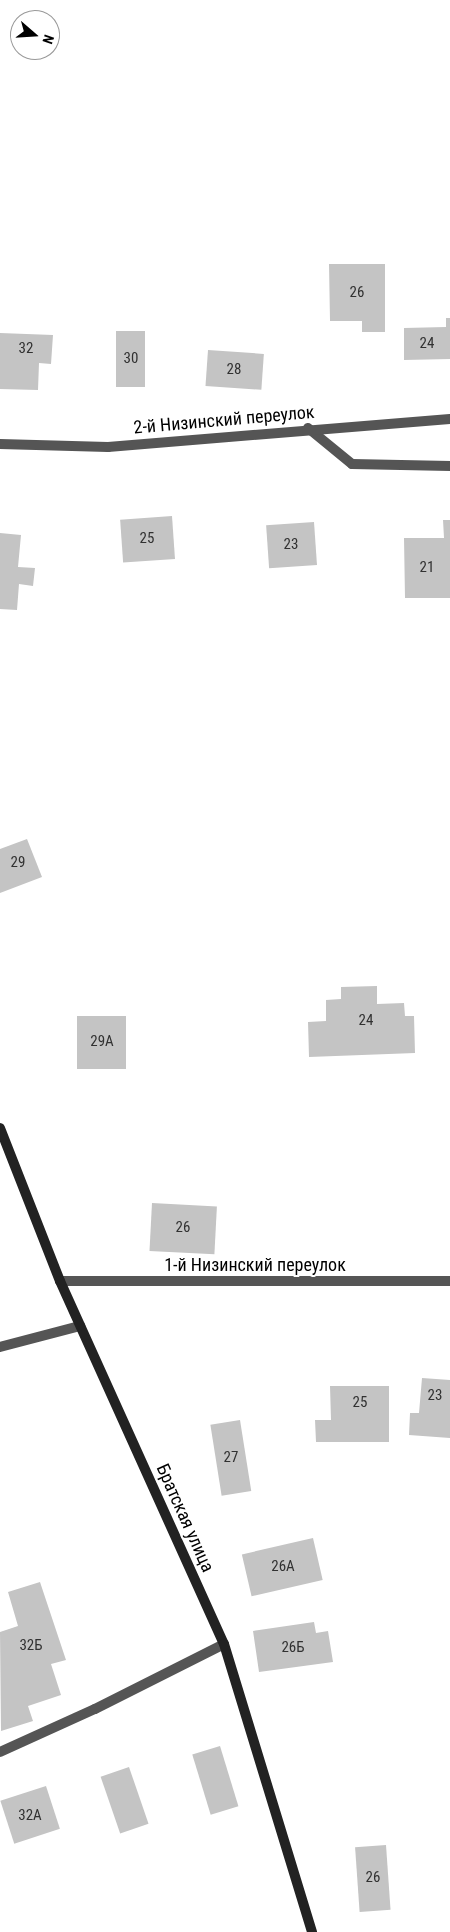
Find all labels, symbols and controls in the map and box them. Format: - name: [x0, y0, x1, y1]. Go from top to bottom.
- north arrow: [10, 10, 60, 60]
- text: N: [39, 33, 57, 46]
- house number: 26: [350, 284, 364, 302]
- house number: 24: [420, 335, 434, 353]
- house number: 32: [19, 340, 33, 358]
- house number: 30: [124, 350, 138, 368]
- house number: 28: [227, 361, 241, 379]
- street label: 2-й Низинский переулок: [133, 401, 315, 439]
- house number: 25: [140, 530, 154, 548]
- house number: 23: [284, 536, 298, 554]
- house number: 21: [420, 559, 434, 577]
- house number: 29: [11, 854, 25, 872]
- house number: 24: [359, 1012, 373, 1030]
- house number: 29А: [90, 1033, 114, 1051]
- house number: 26: [176, 1219, 190, 1237]
- street label: 1-й Низинский переулок: [164, 1254, 346, 1276]
- house number: 23: [428, 1387, 442, 1405]
- house number: 25: [353, 1394, 367, 1412]
- house number: 27: [224, 1449, 238, 1467]
- street label: Братская улица: [152, 1461, 218, 1575]
- house number: 26А: [271, 1558, 295, 1576]
- house number: 32Б: [19, 1637, 43, 1655]
- house number: 26Б: [281, 1639, 305, 1657]
- house number: 32А: [18, 1807, 42, 1825]
- house number: 26: [366, 1869, 380, 1887]

